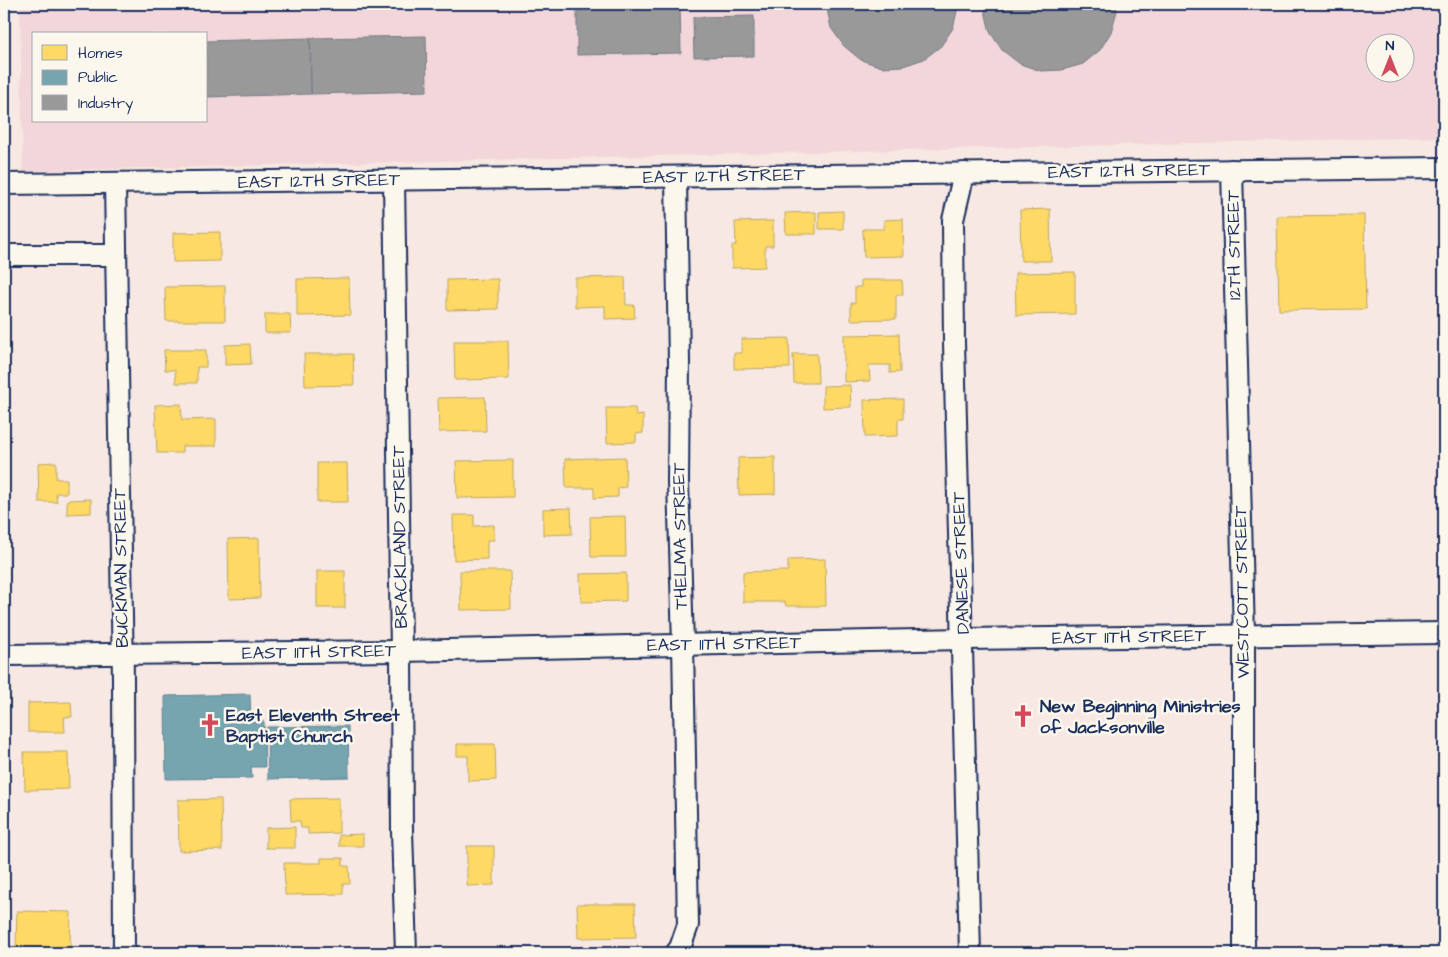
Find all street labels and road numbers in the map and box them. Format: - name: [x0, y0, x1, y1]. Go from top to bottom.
- street label: EAST 12TH STREET: [1048, 157, 1211, 185]
- street label: EAST 12TH STREET: [643, 162, 806, 190]
- street label: EAST 12TH STREET: [238, 167, 401, 195]
- street label: 12TH STREET: [1221, 189, 1247, 300]
- street label: BRACKLAND STREET: [386, 444, 414, 629]
- street label: THELMA STREET: [666, 462, 694, 610]
- street label: BUCKMAN STREET: [107, 487, 135, 648]
- street label: DANESE STREET: [946, 490, 976, 635]
- street label: WESTCOTT STREET: [1228, 505, 1256, 679]
- street label: EAST 11TH STREET: [1052, 623, 1207, 651]
- street label: EAST 11TH STREET: [647, 630, 802, 658]
- street label: EAST 11TH STREET: [242, 638, 397, 666]

